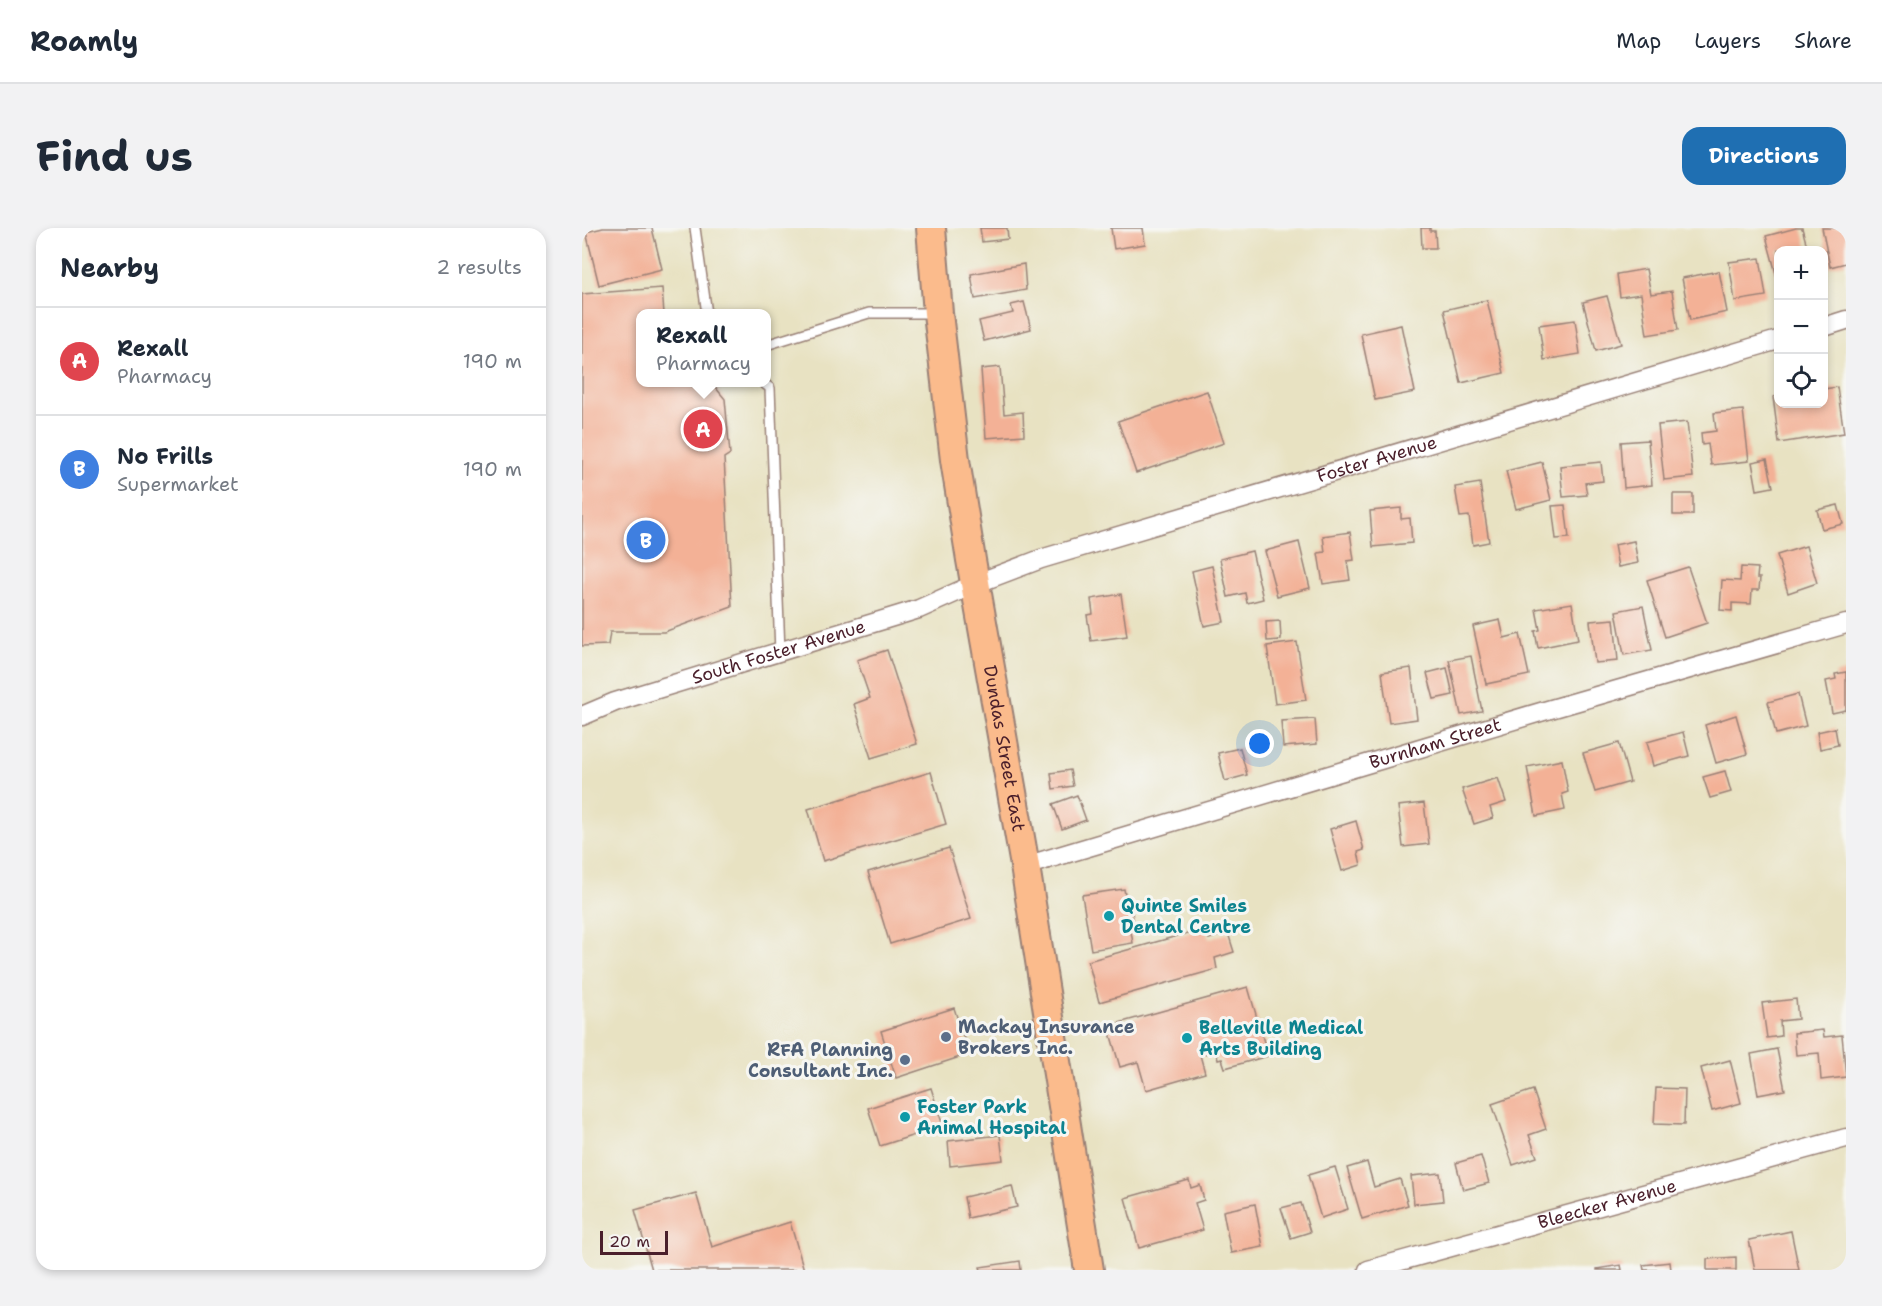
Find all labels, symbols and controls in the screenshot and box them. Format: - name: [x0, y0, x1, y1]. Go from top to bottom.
- text: Roamly: [30, 22, 138, 60]
- text: Map: [1616, 27, 1661, 55]
- text: Layers: [1694, 27, 1761, 55]
- text: Share: [1794, 27, 1852, 55]
- button: Directions: [1682, 127, 1846, 185]
- text: Find us: [36, 128, 193, 184]
- map controls: [1774, 246, 1828, 408]
- button: +: [1774, 246, 1828, 300]
- text: Nearby: [60, 250, 159, 285]
- text: 2 results: [436, 254, 522, 280]
- button: −: [1774, 300, 1828, 354]
- popup: [636, 309, 771, 387]
- text: Rexall: [656, 321, 727, 350]
- text: Rexall: [117, 334, 188, 363]
- text: A: [72, 348, 87, 374]
- text: 190 m: [463, 348, 522, 374]
- text: Pharmacy: [656, 350, 751, 376]
- button: locate: [1774, 354, 1828, 408]
- text: Pharmacy: [117, 363, 212, 389]
- pin: A: [684, 406, 722, 452]
- street label: Foster Avenue: [1314, 430, 1440, 488]
- text: No Frills: [117, 442, 213, 471]
- text: B: [73, 456, 86, 482]
- text: 190 m: [463, 456, 522, 482]
- text: Supermarket: [117, 471, 239, 497]
- pin: B: [626, 518, 666, 562]
- street label: South Foster Avenue: [689, 614, 868, 690]
- street label: Dundas Street East: [978, 663, 1031, 834]
- street label: Burnham Street: [1366, 712, 1504, 775]
- your location: [1245, 729, 1274, 758]
- place label: Quinte Smiles Dental Centre: [1121, 894, 1251, 939]
- marker: Quinte Smiles Dental Centre: [1102, 909, 1116, 923]
- place label: Mackay Insurance Brokers Inc.: [958, 1015, 1135, 1060]
- place label: Belleville Medical Arts Building: [1199, 1016, 1363, 1061]
- marker: Mackay Insurance Brokers Inc.: [939, 1030, 953, 1044]
- marker: Belleville Medical Arts Building: [1180, 1031, 1194, 1045]
- place label: RFA Planning Consultant Inc.: [748, 1038, 893, 1083]
- marker: RFA Planning Consultant Inc.: [898, 1053, 912, 1067]
- place label: Foster Park Animal Hospital: [917, 1095, 1067, 1140]
- marker: Foster Park Animal Hospital: [898, 1110, 912, 1124]
- street label: Bleecker Avenue: [1535, 1173, 1679, 1235]
- scale bar: [600, 1228, 668, 1256]
- text: 20 m: [609, 1231, 650, 1252]

